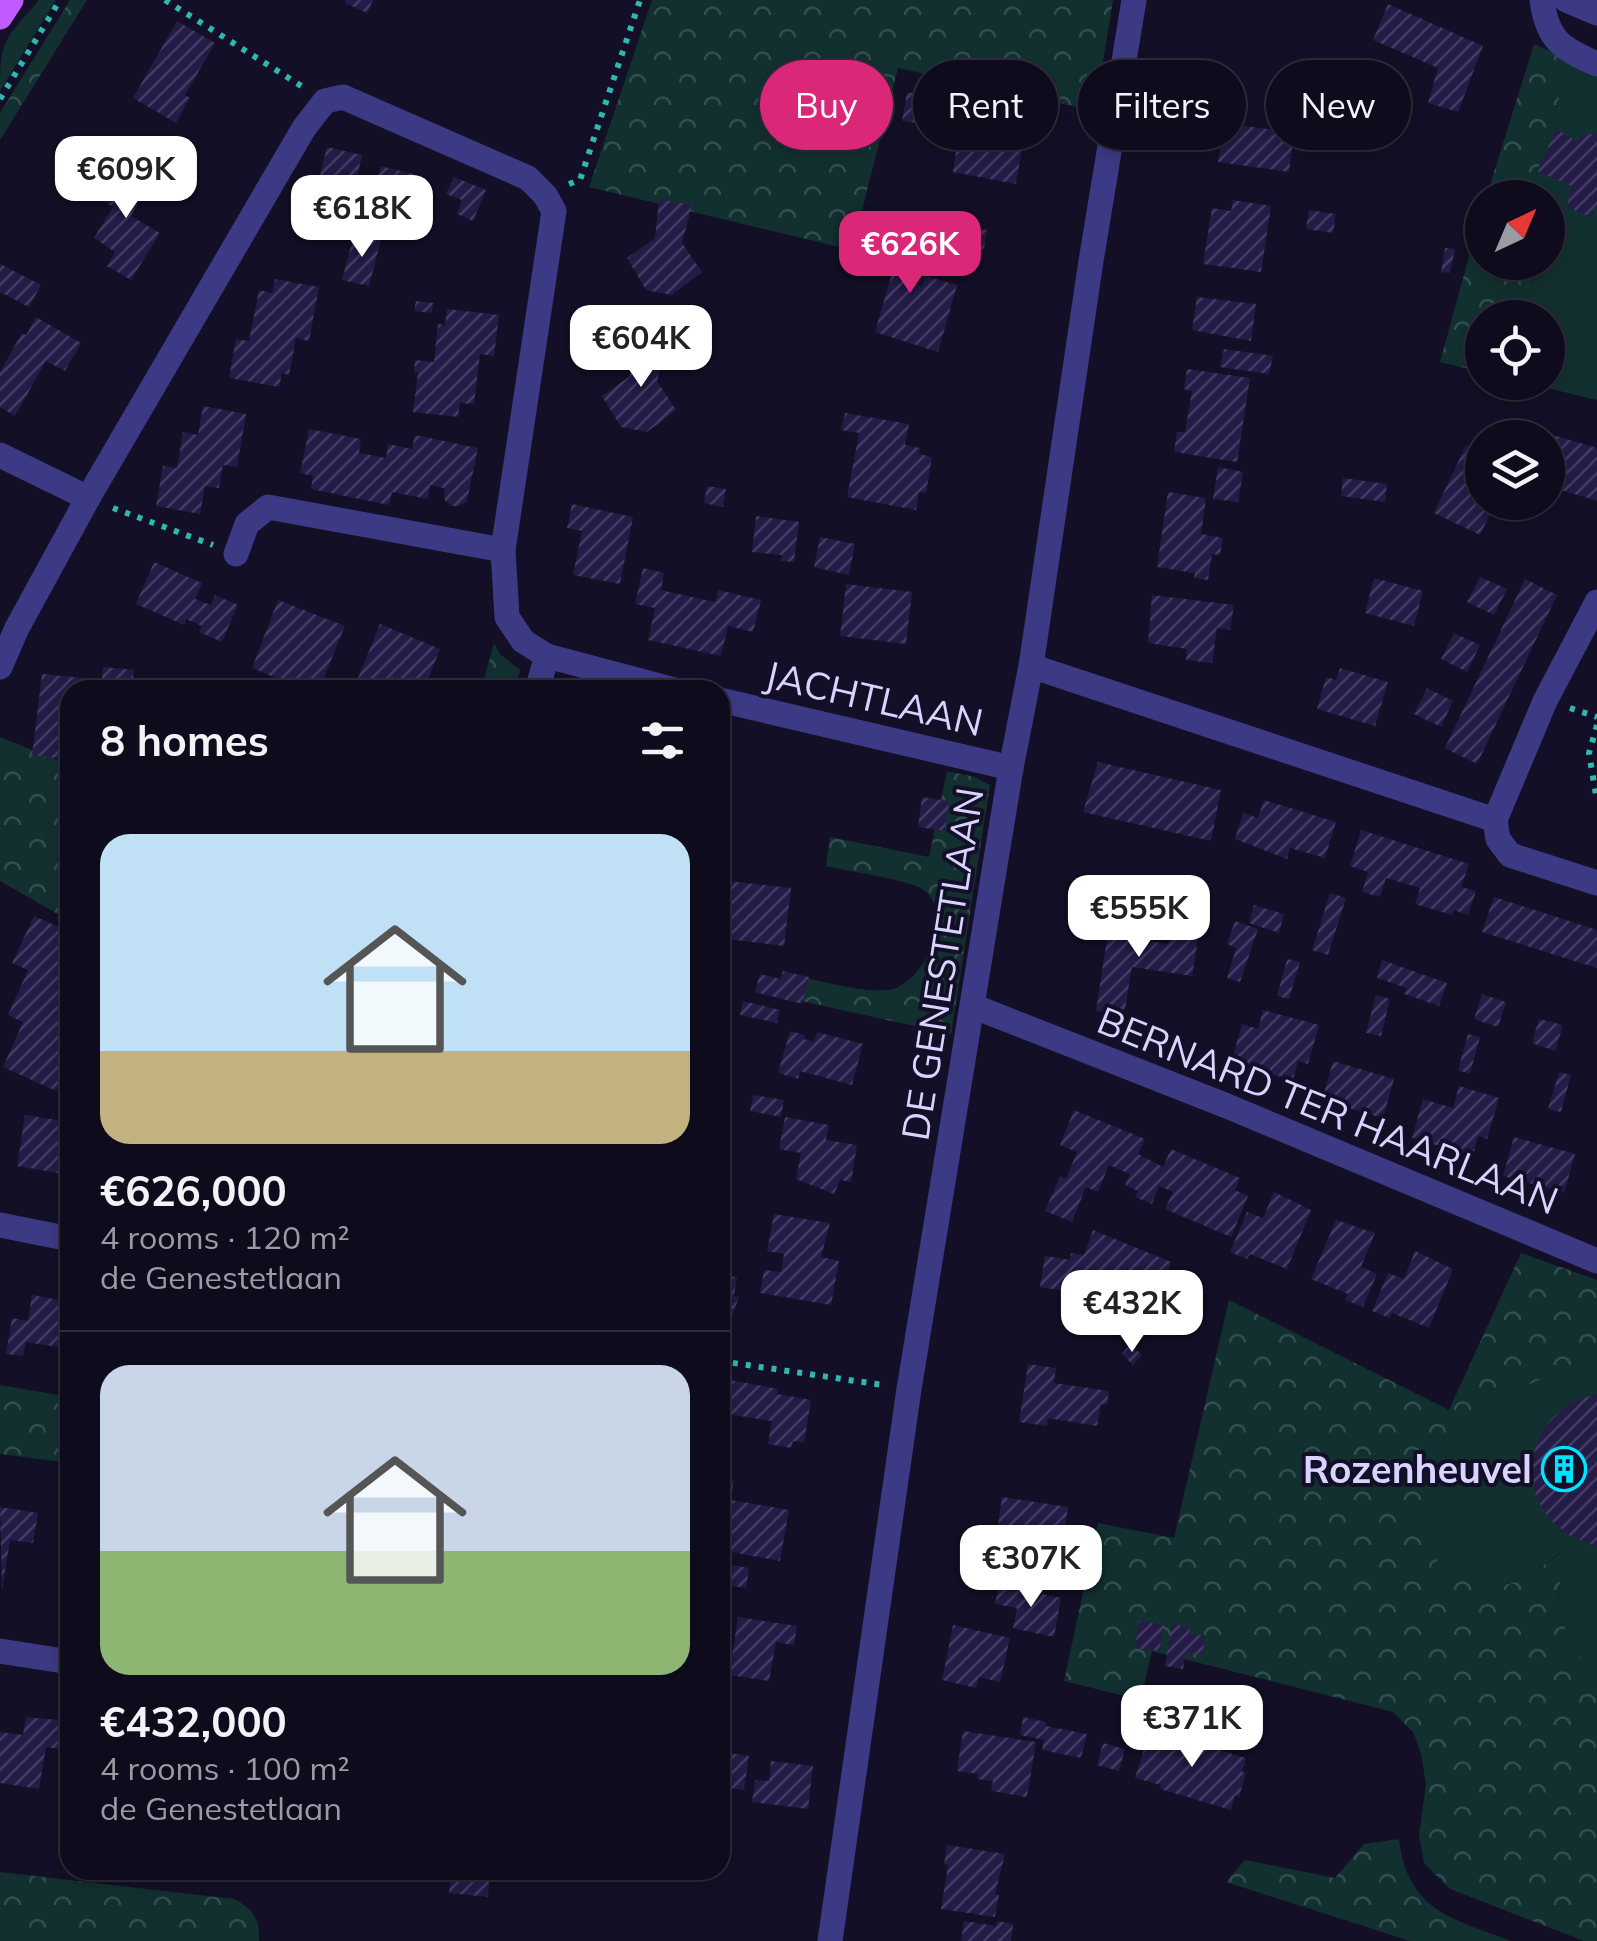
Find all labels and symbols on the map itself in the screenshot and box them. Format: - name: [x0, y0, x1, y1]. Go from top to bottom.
- pin: €609K: [56, 136, 196, 221]
- pin: €618K: [292, 175, 432, 260]
- north arrow: [1465, 180, 1565, 280]
- pin: €626K: [840, 211, 980, 296]
- pin: €604K: [571, 305, 711, 390]
- street label: JACHTLAAN: [760, 650, 988, 746]
- street label: DE GENESTETLAAN: [890, 784, 994, 1144]
- pin: €555K: [1069, 875, 1209, 960]
- street label: BERNARD TER HAARLAAN: [1091, 996, 1565, 1224]
- pin: €432K: [1062, 1270, 1202, 1355]
- place label: Rozenheuvel: [1303, 1445, 1532, 1493]
- building icon: Rozenheuvel: [1541, 1446, 1587, 1492]
- pin: €307K: [961, 1525, 1101, 1610]
- pin: €371K: [1122, 1685, 1262, 1770]

